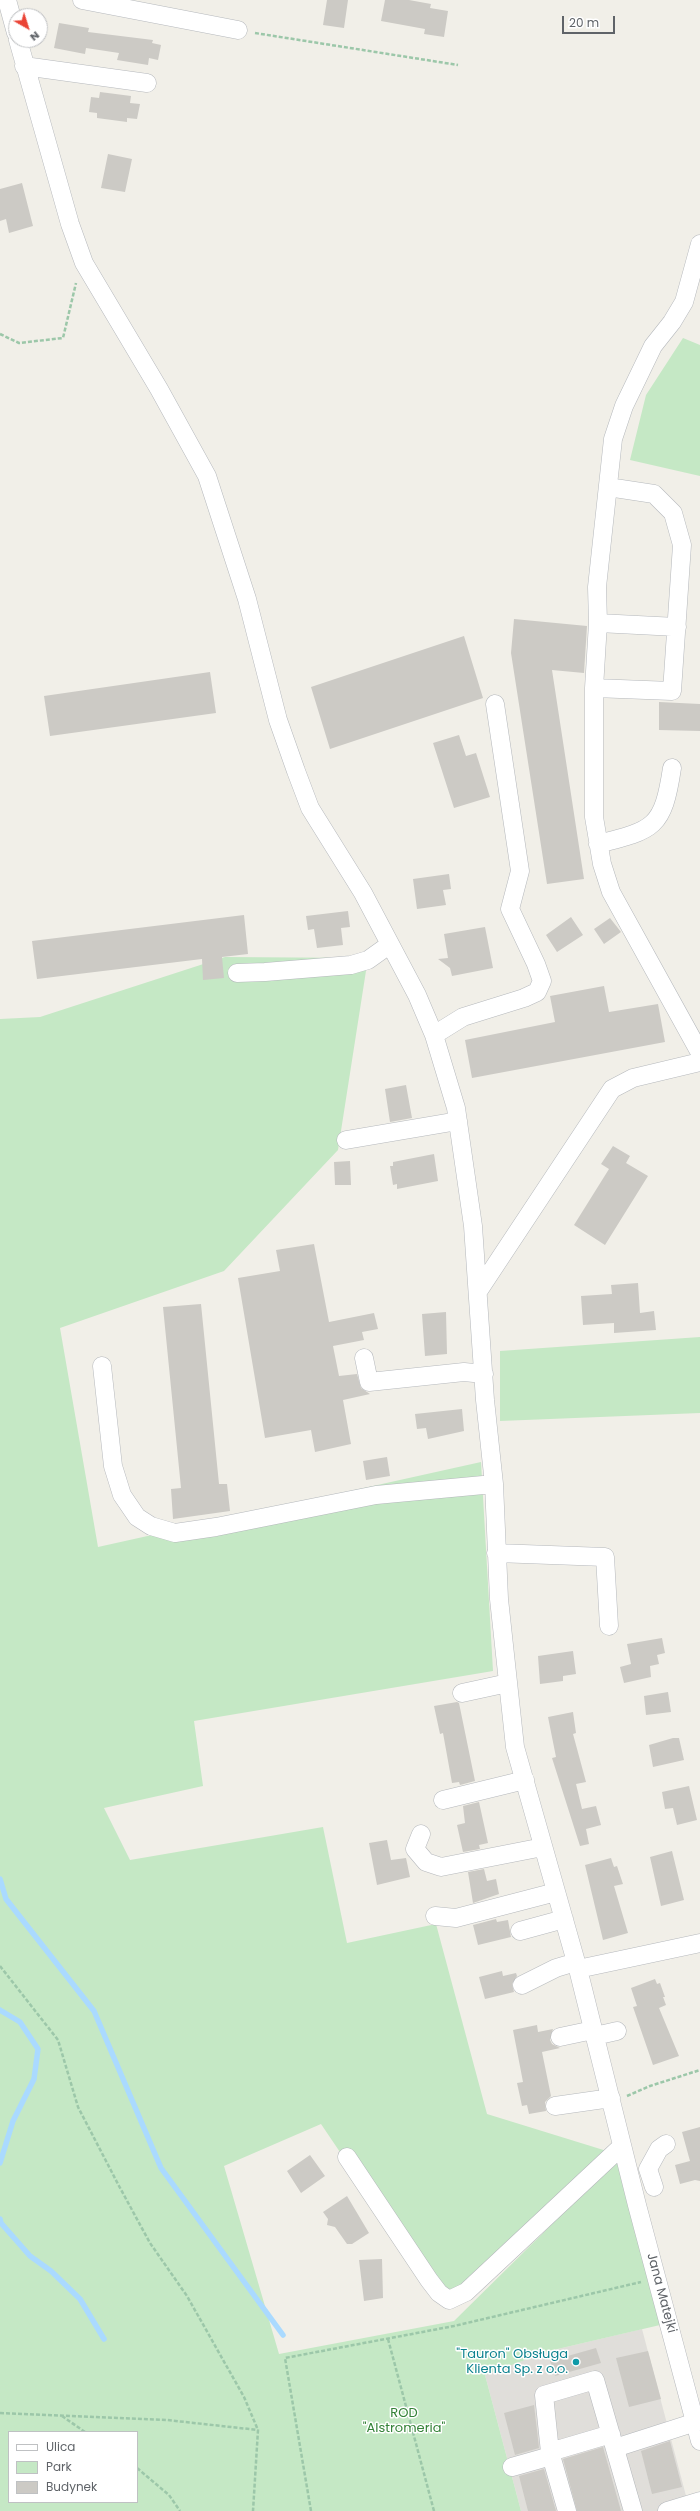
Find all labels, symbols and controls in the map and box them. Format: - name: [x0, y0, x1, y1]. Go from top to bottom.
- north arrow: [8, 8, 48, 48]
- scale bar: [564, 8, 617, 34]
- text: 20 m: [569, 14, 599, 31]
- text: N: [27, 28, 43, 45]
- street label: Jana Matejki: [643, 2251, 679, 2335]
- place label: "Tauron" Obsługa Klienta Sp. z o.o.: [456, 2347, 568, 2378]
- marker: "Tauron" Obsługa Klienta Sp. z o.o.: [571, 2357, 581, 2367]
- park label: ROD "Alstromeria": [363, 2406, 445, 2437]
- legend: [8, 2431, 138, 2503]
- text: Ulica: [46, 2438, 75, 2455]
- text: Park: [46, 2458, 72, 2475]
- text: Budynek: [46, 2478, 97, 2495]

